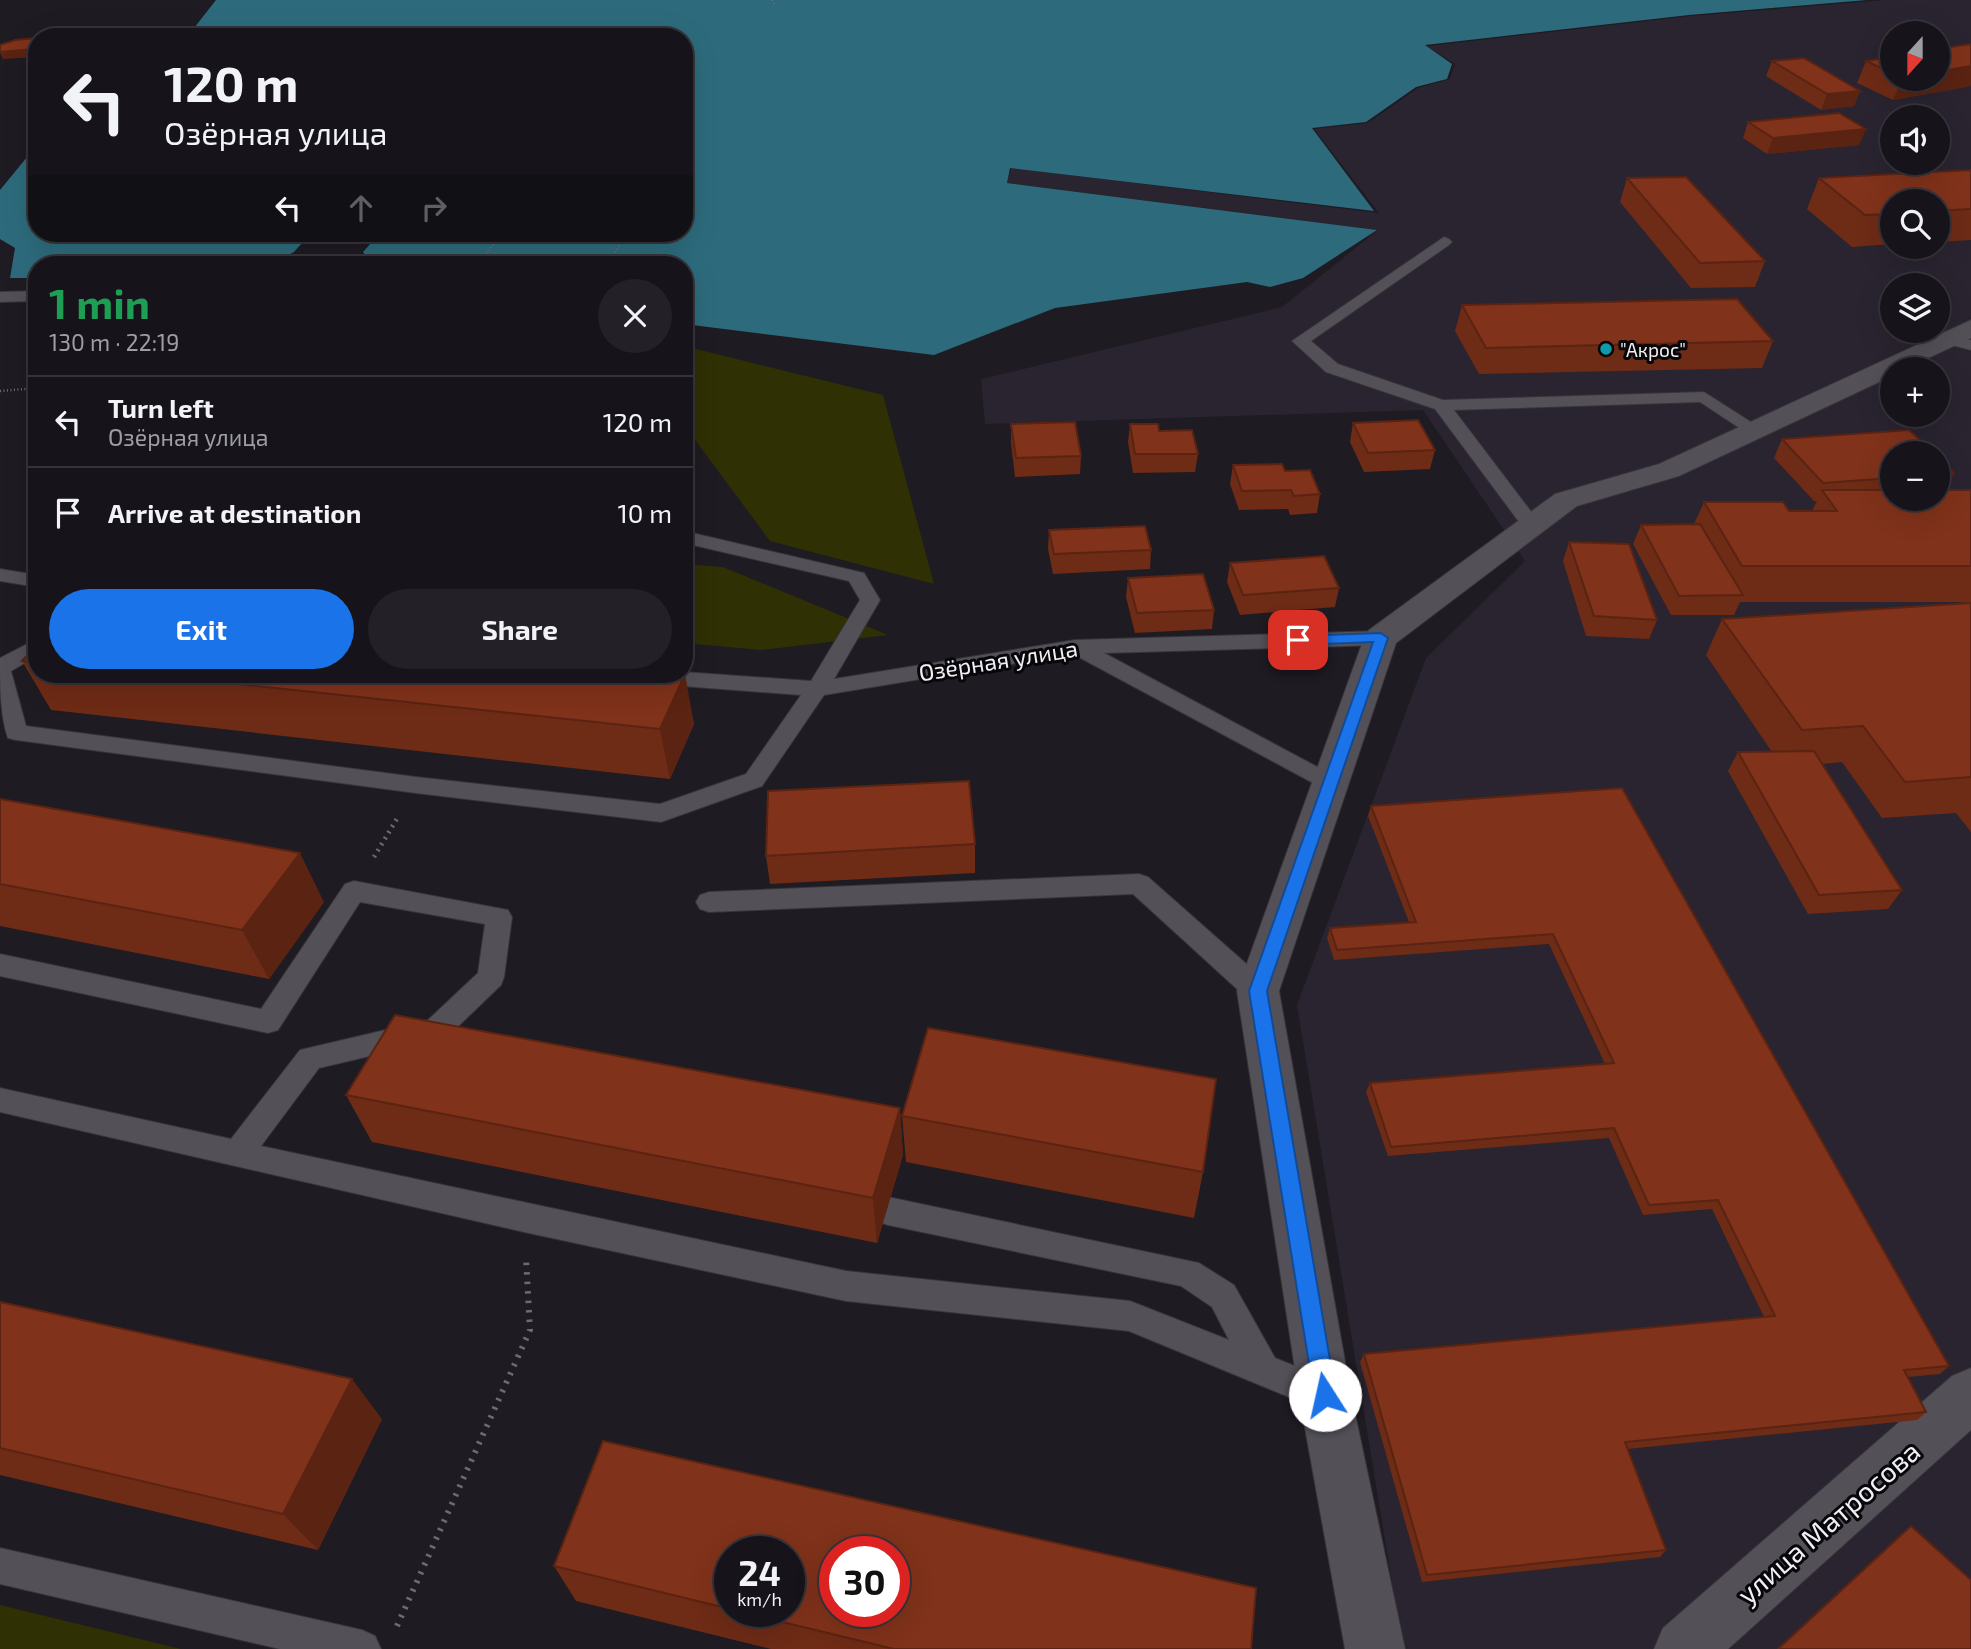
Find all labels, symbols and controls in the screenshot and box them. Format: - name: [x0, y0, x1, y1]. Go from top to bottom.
- north arrow: [1880, 21, 1950, 91]
- map controls: [1880, 21, 1950, 511]
- text: 120 m: [164, 53, 298, 112]
- icon: left: [49, 56, 140, 147]
- button: sound: [1880, 105, 1950, 175]
- text: Озёрная улица: [164, 113, 387, 151]
- icon: left: [269, 189, 307, 227]
- icon: ahead: [342, 189, 380, 227]
- icon: right: [415, 189, 453, 227]
- button: search: [1880, 189, 1950, 259]
- button: layers: [1880, 273, 1950, 343]
- text: 1 min: [49, 277, 150, 327]
- button: close: [598, 279, 672, 353]
- text: 130 m · 22:19: [49, 328, 179, 356]
- place label: "Акрос": [1620, 338, 1686, 361]
- marker: "Акрос": [1598, 341, 1614, 357]
- button: +: [1880, 357, 1950, 427]
- text: Turn left: [108, 392, 214, 423]
- icon: left: [49, 403, 87, 441]
- text: 120 m: [603, 406, 672, 437]
- text: Озёрная улица: [108, 423, 269, 451]
- button: −: [1880, 441, 1950, 511]
- icon: arrive: [49, 494, 87, 532]
- text: Arrive at destination: [108, 497, 361, 528]
- text: 10 m: [617, 497, 672, 528]
- button: Exit: [49, 589, 354, 669]
- button: Share: [368, 589, 672, 669]
- pin: [1268, 610, 1328, 670]
- icon: arrive: [1279, 621, 1317, 659]
- street label: Озёрная улица: [917, 634, 1080, 687]
- position arrow: [1288, 1358, 1362, 1432]
- street label: улица Матросова: [1730, 1433, 1926, 1611]
- speed limit sign: 30: [819, 1536, 910, 1627]
- text: 24: [738, 1551, 781, 1593]
- text: km/h: [737, 1588, 782, 1610]

